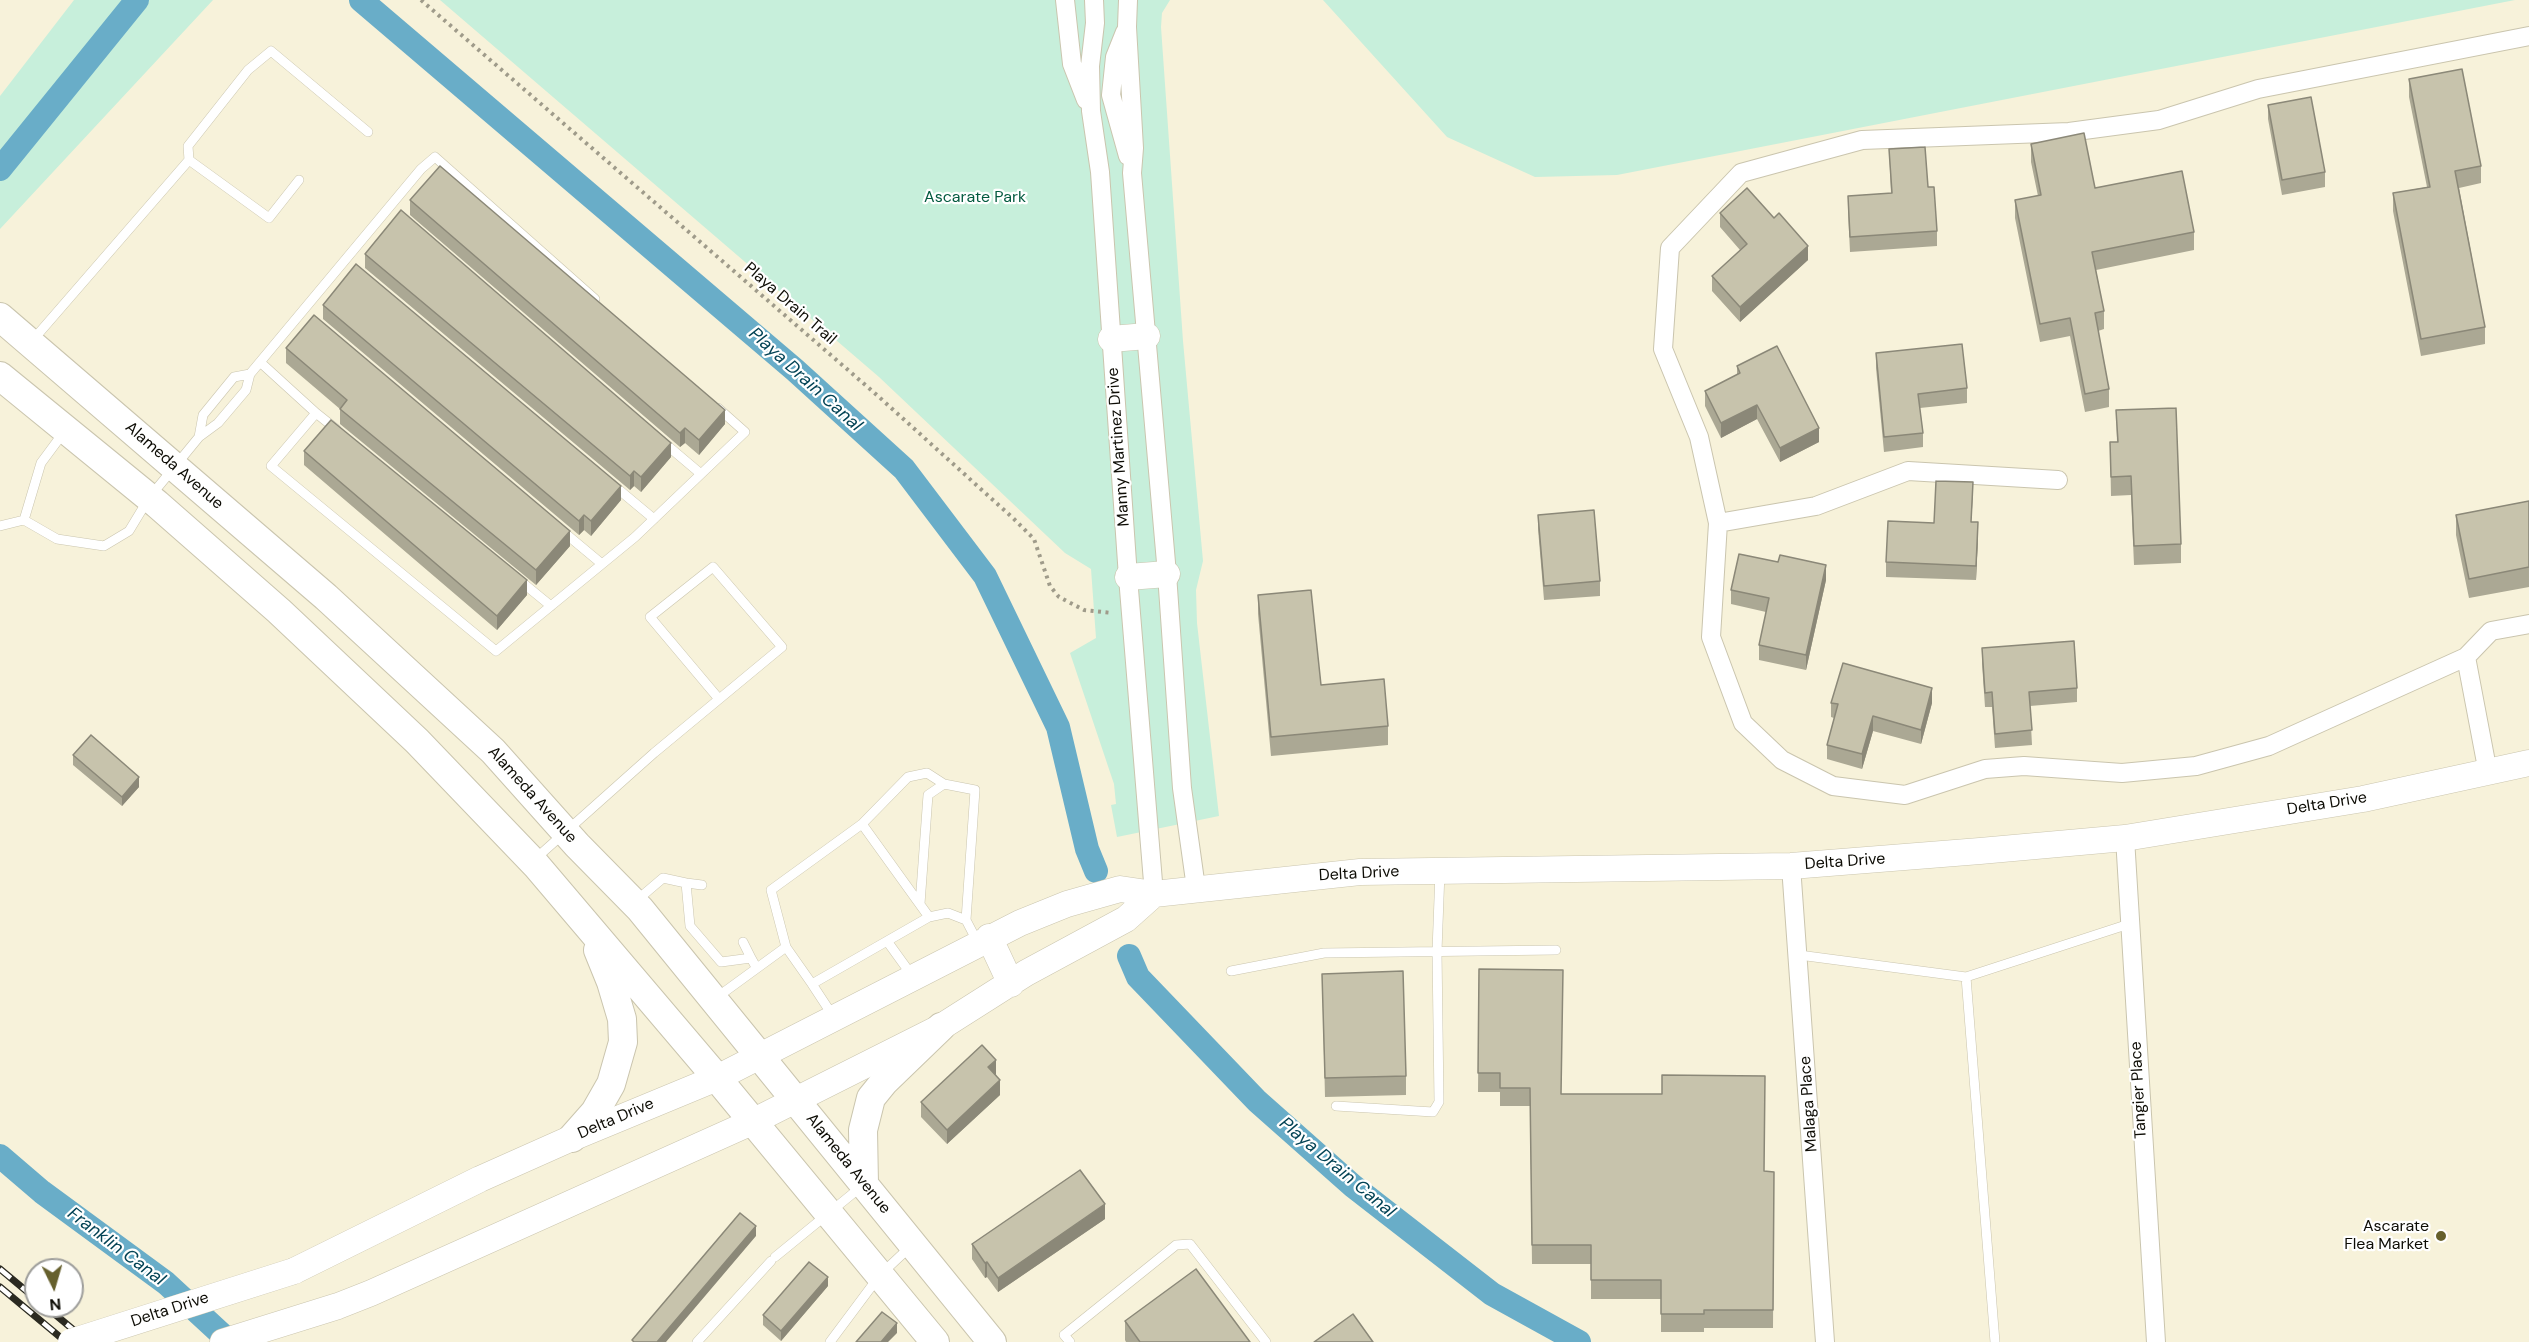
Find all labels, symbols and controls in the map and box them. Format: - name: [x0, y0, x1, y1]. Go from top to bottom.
- park label: Ascarate Park: [924, 188, 1026, 208]
- street label: Playa Drain Trail: [740, 259, 840, 349]
- water label: Playa Drain Canal: [744, 324, 866, 436]
- street label: Manny Martinez Drive: [1104, 367, 1134, 527]
- street label: Alameda Avenue: [121, 418, 227, 514]
- street label: Alameda Avenue: [484, 743, 580, 847]
- street label: Delta Drive: [2286, 788, 2368, 820]
- street label: Delta Drive: [1804, 850, 1886, 874]
- street label: Delta Drive: [1318, 862, 1400, 886]
- street label: Tangier Place: [2127, 1041, 2151, 1139]
- street label: Malaga Place: [1796, 1055, 1822, 1153]
- street label: Delta Drive: [575, 1094, 657, 1144]
- street label: Alameda Avenue: [802, 1110, 894, 1218]
- water label: Playa Drain Canal: [1275, 1113, 1399, 1223]
- water label: Franklin Canal: [63, 1203, 169, 1291]
- place label: Ascarate Flea Market: [2344, 1217, 2429, 1255]
- marker: Ascarate Flea Market: [2434, 1229, 2448, 1243]
- north arrow: [24, 1258, 84, 1318]
- street label: Delta Drive: [129, 1288, 211, 1332]
- text: N: [49, 1293, 62, 1315]

